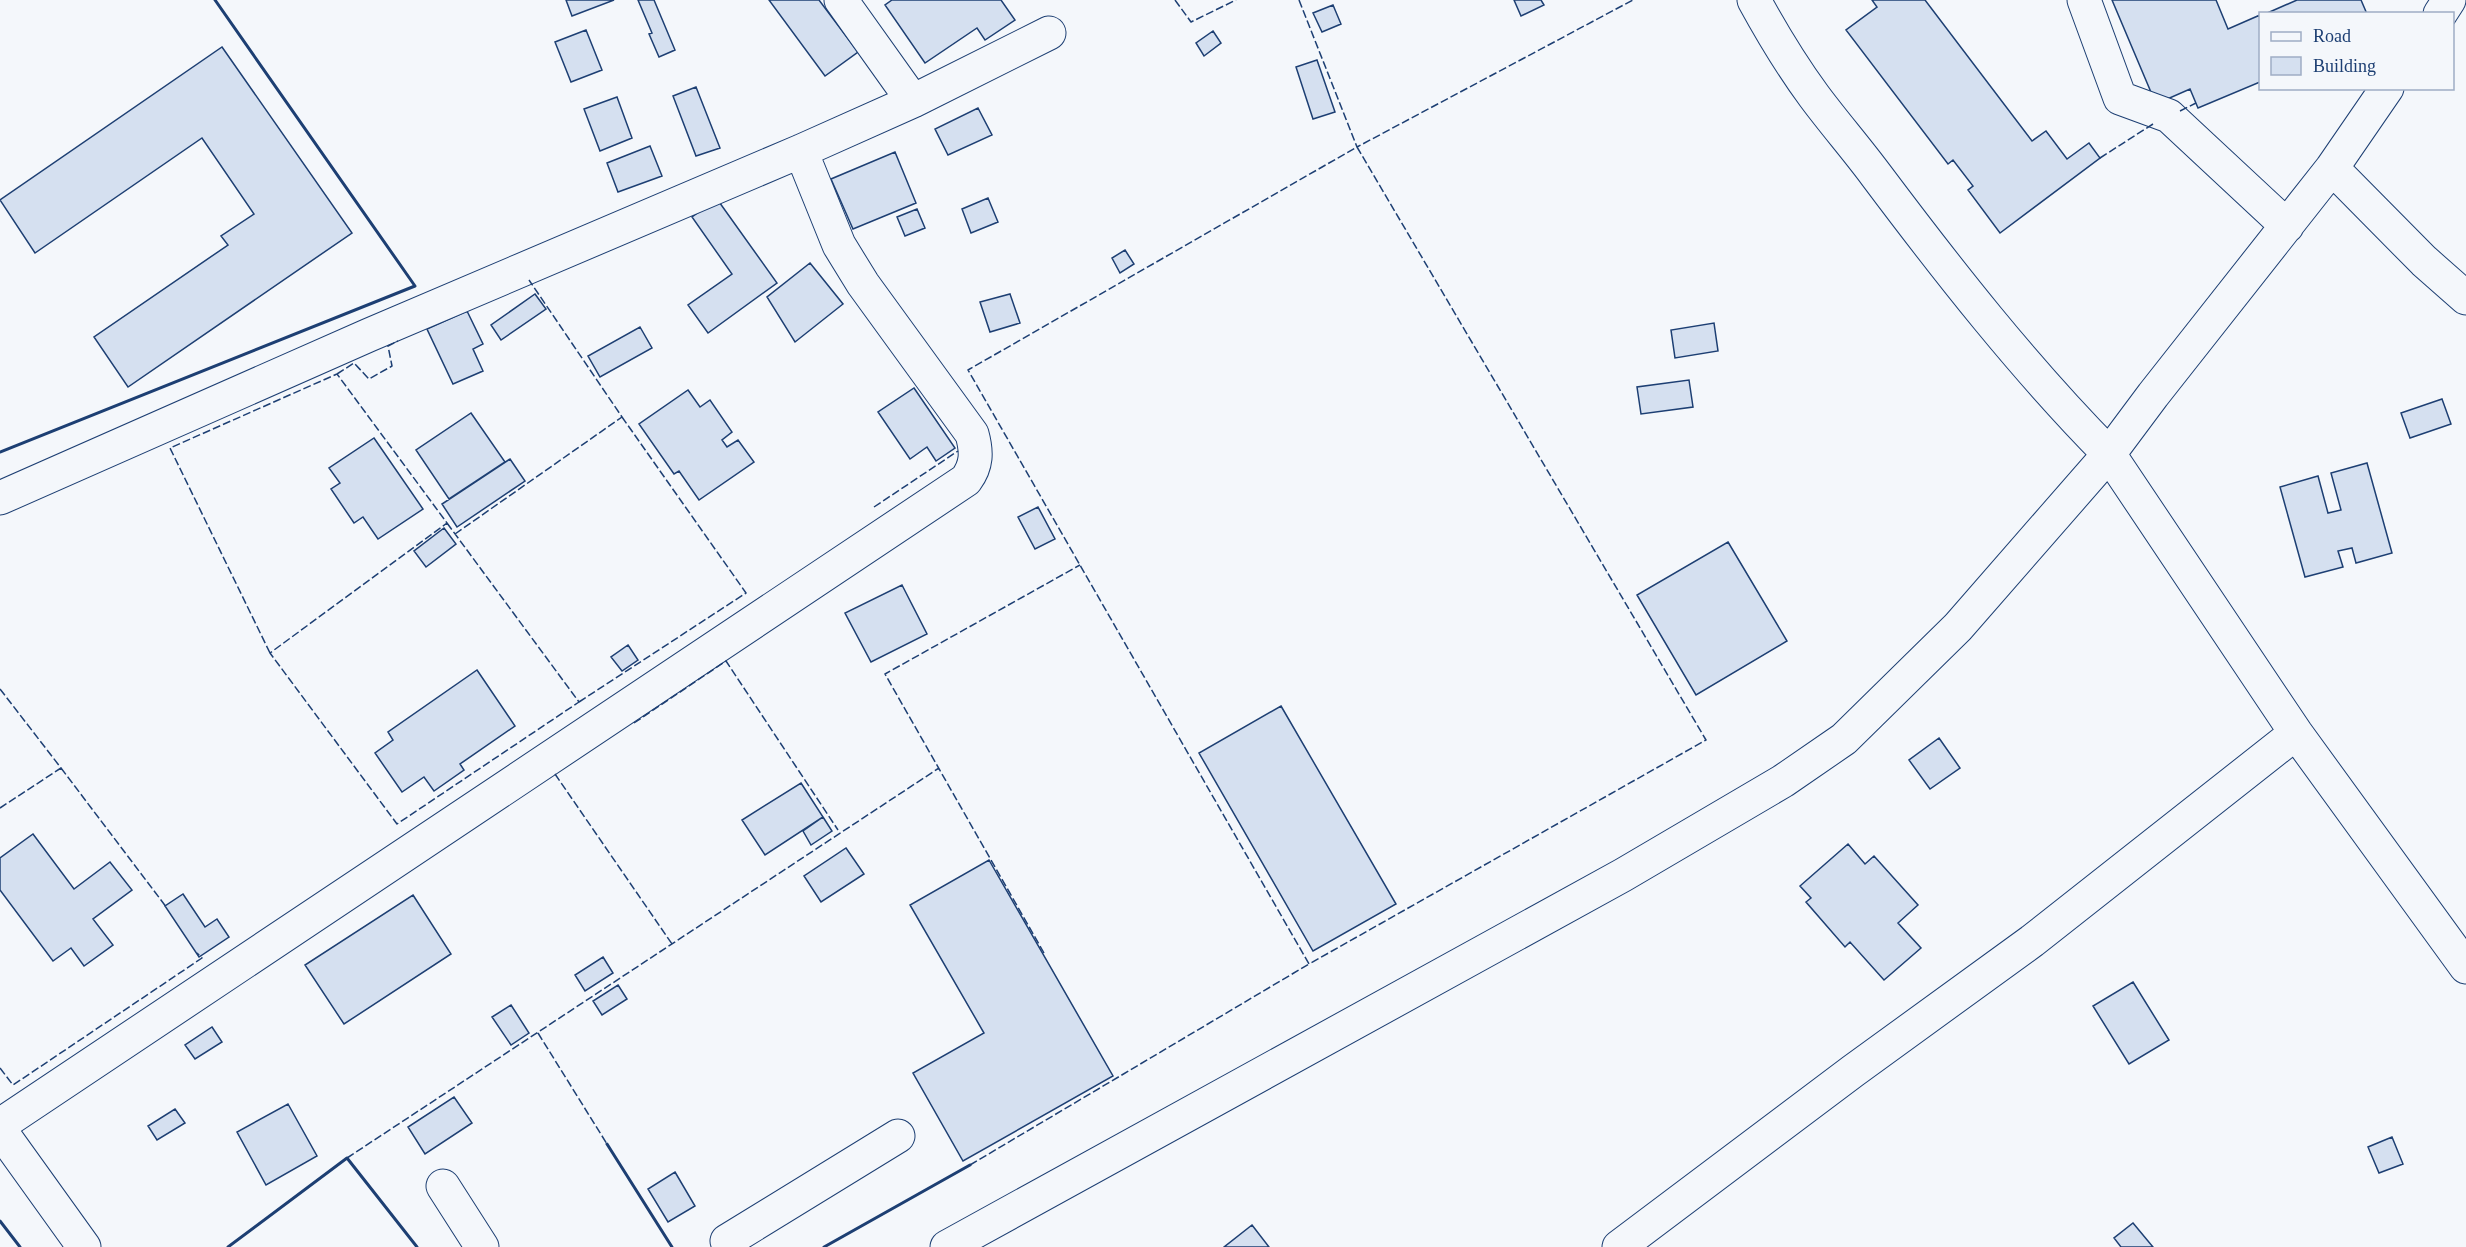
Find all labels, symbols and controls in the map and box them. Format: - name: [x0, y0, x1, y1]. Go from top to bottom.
- legend: [2259, 12, 2454, 90]
- text: Road: [2313, 26, 2351, 46]
- text: Building: [2313, 56, 2376, 76]

